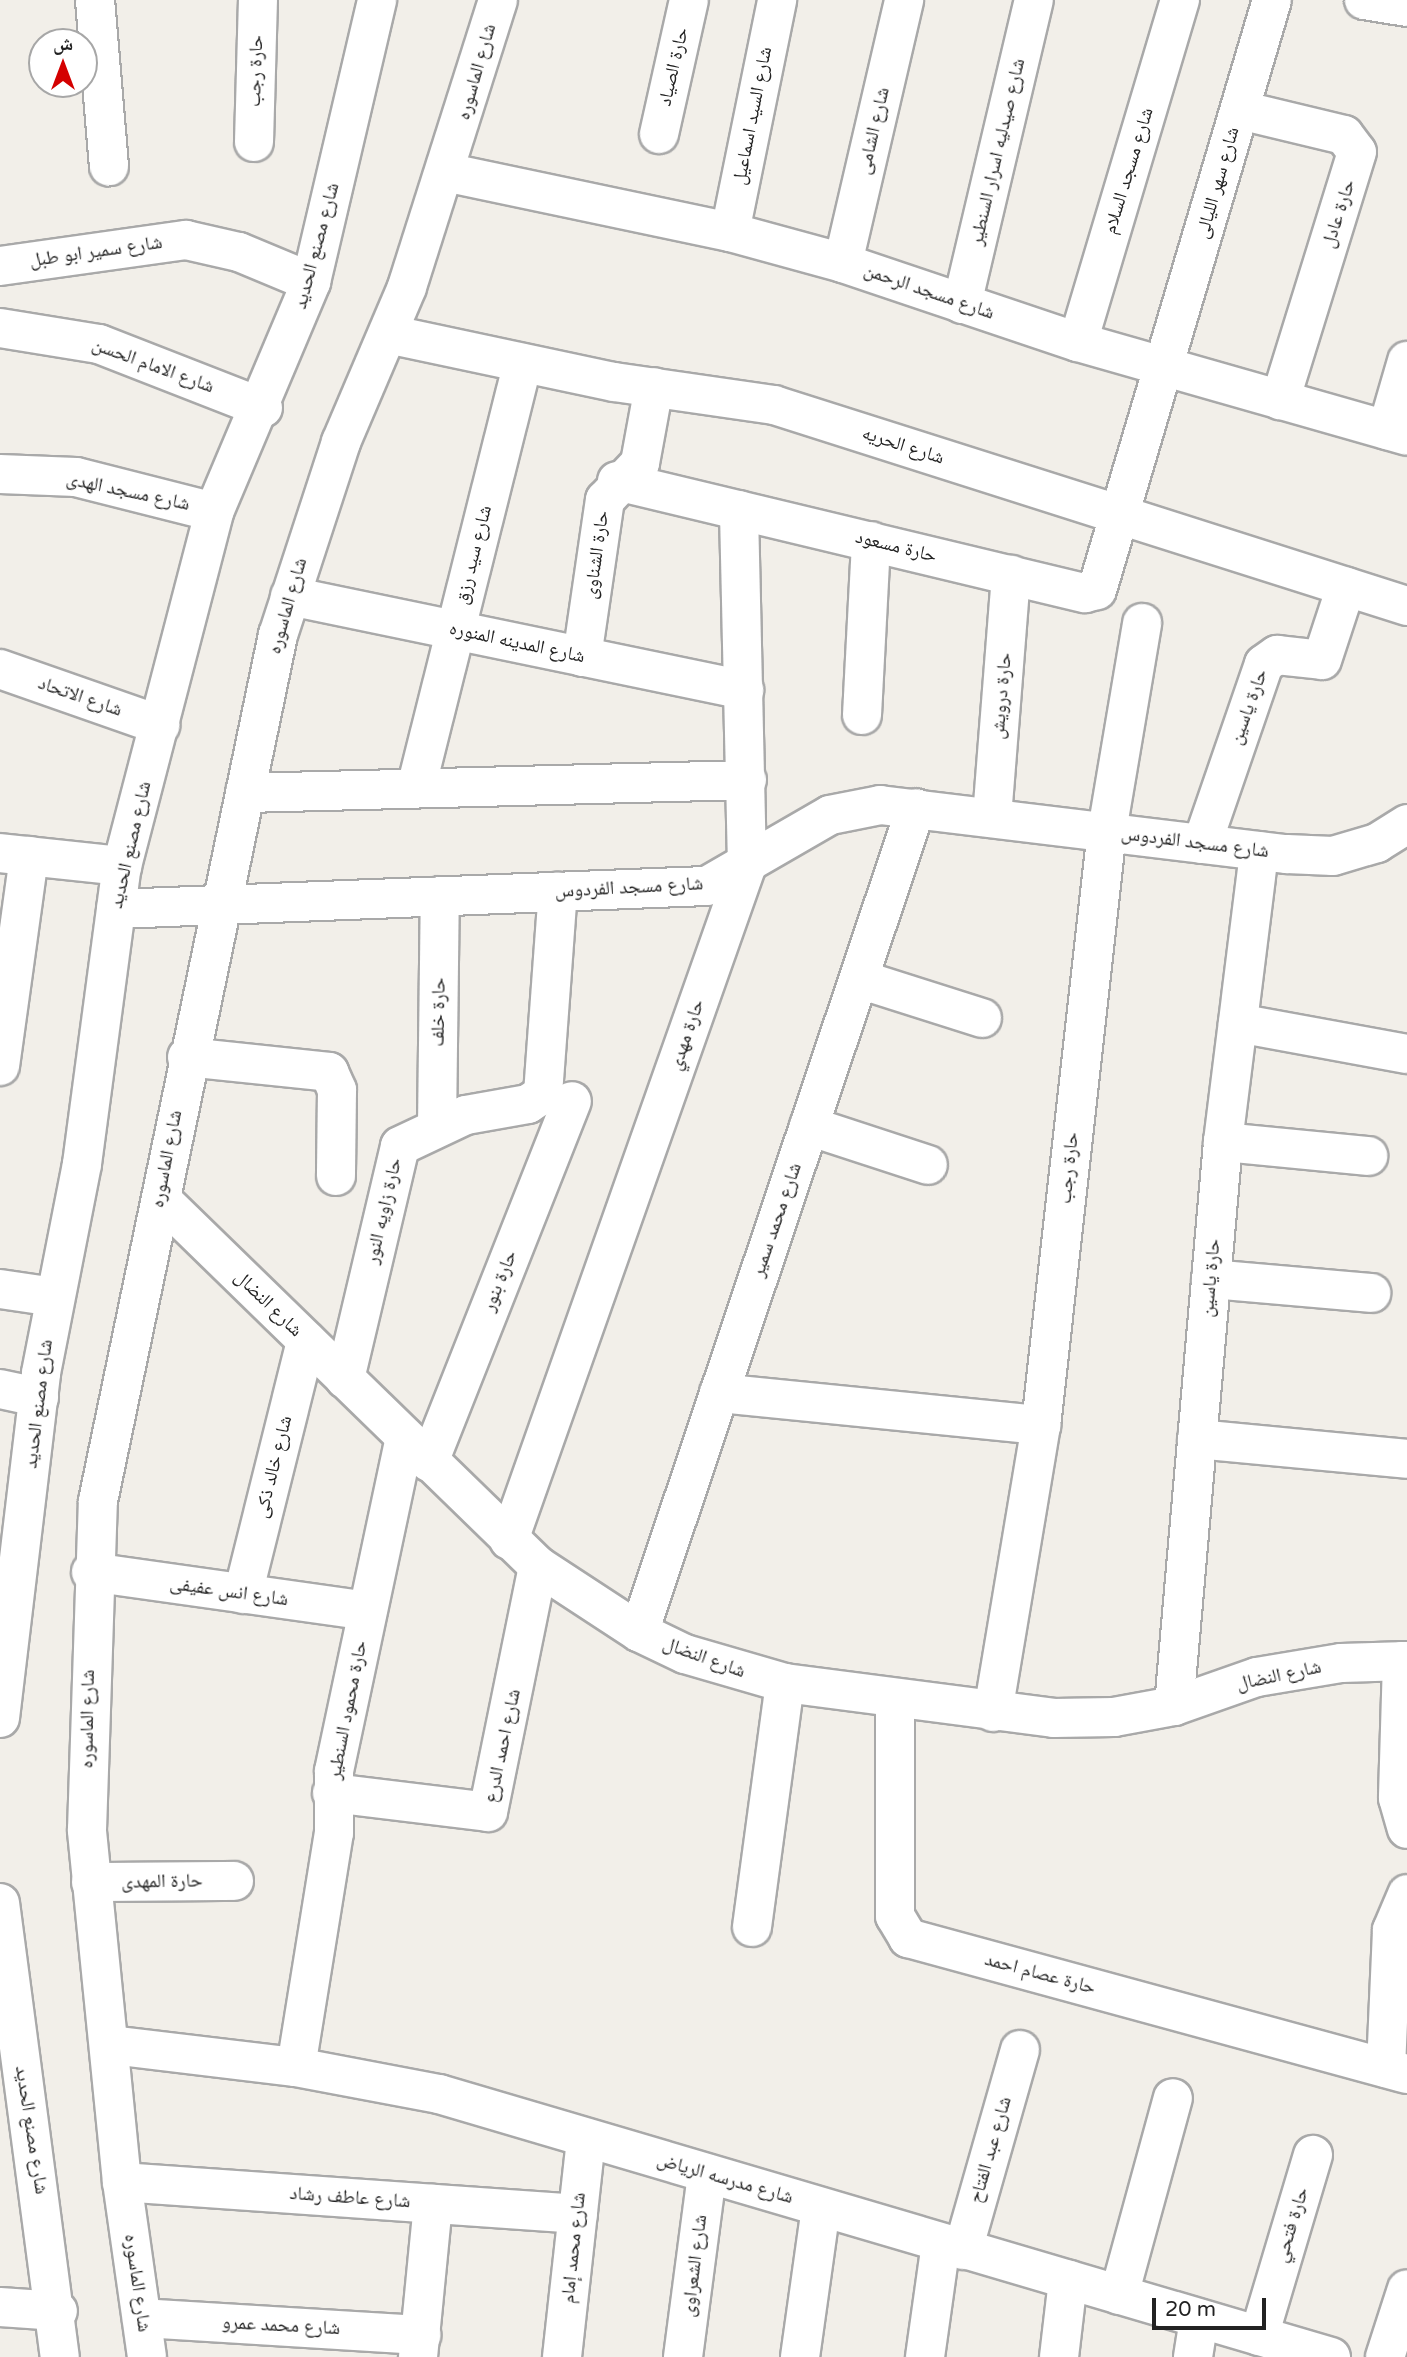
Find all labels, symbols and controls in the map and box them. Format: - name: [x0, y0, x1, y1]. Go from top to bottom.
- street label: شارع الماسوره: [452, 21, 502, 123]
- street label: حارة الصياد: [654, 26, 694, 108]
- north arrow: [28, 28, 98, 98]
- text: ش: [53, 33, 73, 55]
- street label: حارة رجب: [243, 35, 269, 107]
- street label: شارع السيد اسماعيل: [728, 45, 778, 187]
- street label: شارع صيدليه اسرار السنطير: [965, 56, 1031, 248]
- street label: شارع الشامى: [853, 85, 895, 177]
- street label: شارع مسجد السلام: [1099, 105, 1159, 237]
- street label: شارع سهر الليالى: [1191, 124, 1245, 242]
- street label: حارة عادل: [1317, 177, 1361, 251]
- street label: شارع مصنع الحديد: [289, 180, 345, 312]
- street label: شارع سمير ابو طبل: [28, 231, 164, 273]
- street label: شارع مسجد الرحمن: [861, 259, 997, 325]
- street label: شارع الامام الحسن: [89, 333, 217, 399]
- street label: شارع الحريه: [859, 422, 947, 470]
- street label: شارع مسجد الهدى: [64, 468, 192, 516]
- street label: شارع سيد رزق: [451, 503, 497, 607]
- street label: حارة الشناوى: [580, 509, 614, 601]
- street label: حارة مسعود: [853, 526, 939, 568]
- street label: شارع الماسوره: [263, 555, 313, 657]
- street label: شارع المدينه المنوره: [447, 618, 587, 668]
- street label: حارة درويش: [987, 652, 1017, 740]
- street label: حارة ياسين: [1225, 666, 1273, 748]
- street label: شارع الاتحاد: [35, 672, 125, 722]
- street label: شارع مصنع الحديد: [105, 779, 157, 911]
- street label: شارع مسجد الفردوس: [1120, 823, 1270, 863]
- street label: شارع مسجد الفردوس: [554, 873, 704, 903]
- street label: حارة خلف: [427, 977, 451, 1047]
- street label: حارة مهدي: [664, 997, 710, 1073]
- street label: شارع الماسوره: [146, 1108, 188, 1210]
- street label: حارة رجب: [1054, 1131, 1084, 1205]
- street label: حارة زاويه النور: [361, 1156, 407, 1266]
- street label: شارع محمد سمير: [747, 1160, 807, 1280]
- street label: حارة ياسين: [1196, 1238, 1226, 1318]
- street label: حارة بنور: [477, 1247, 523, 1315]
- street label: شارع النضال: [229, 1266, 307, 1342]
- street label: شارع مصنع الحديد: [20, 1338, 58, 1470]
- street label: شارع خالد ذكى: [250, 1413, 298, 1521]
- street label: شارع انس عفيفى: [168, 1572, 290, 1612]
- street label: شارع النضال: [660, 1633, 748, 1683]
- street label: حارة محمود السنطير: [323, 1639, 373, 1781]
- street label: شارع النضال: [1235, 1656, 1323, 1696]
- street label: شارع الماسوره: [76, 1669, 100, 1769]
- street label: شارع احمد الدرع: [480, 1687, 526, 1805]
- street label: حارة المهدى: [121, 1870, 203, 1894]
- street label: حارة عصام احمد: [982, 1948, 1098, 2000]
- street label: شارع مصنع الحديد: [10, 2064, 52, 2196]
- street label: شارع عبد الفتاح: [965, 2094, 1017, 2206]
- street label: شارع مدرسه الرياض: [654, 2149, 796, 2209]
- street label: شارع عاطف رشاد: [289, 2182, 411, 2214]
- street label: حارة فتحي: [1270, 2185, 1314, 2265]
- street label: شارع محمد إمام: [557, 2191, 591, 2305]
- street label: شارع الشعراوى: [677, 2214, 713, 2318]
- street label: شارع الماسوره: [119, 2233, 155, 2333]
- scale bar: [1155, 2284, 1269, 2328]
- text: 20 m: [1165, 2297, 1216, 2322]
- street label: شارع محمد عمرو: [221, 2312, 341, 2340]

